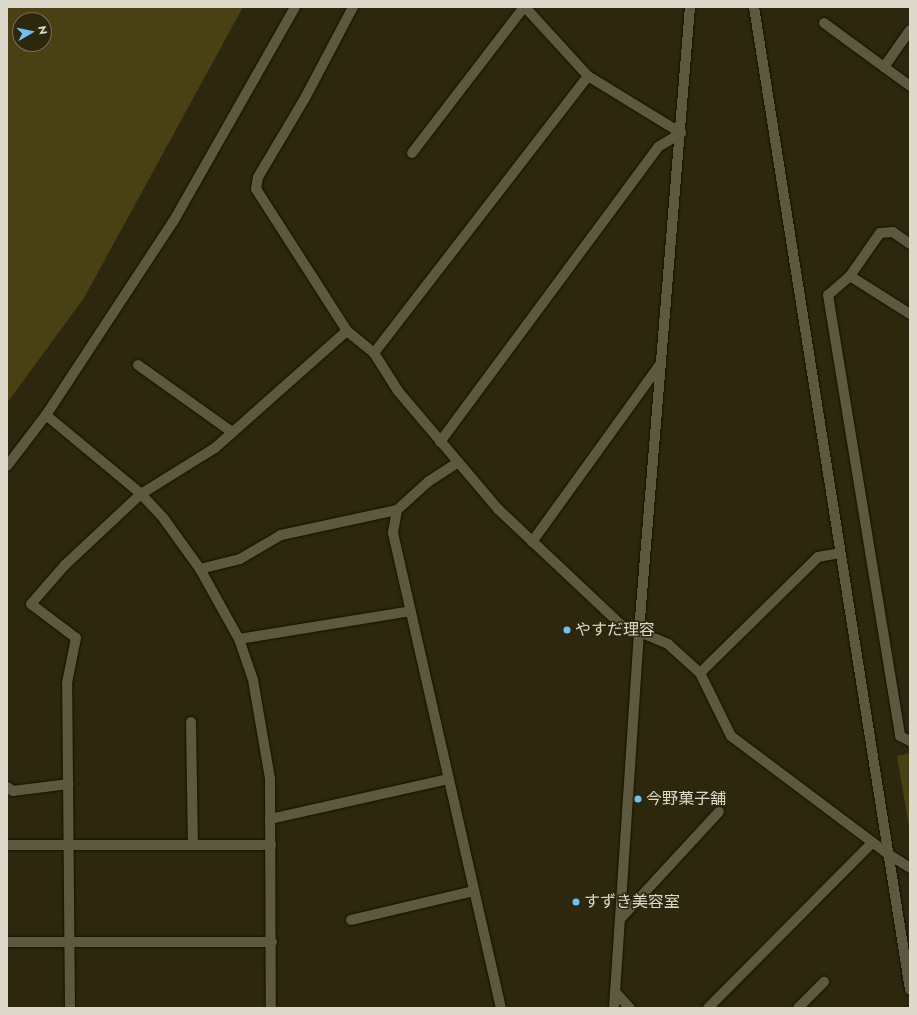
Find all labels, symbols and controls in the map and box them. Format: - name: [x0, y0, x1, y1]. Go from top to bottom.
- north arrow: [12, 12, 52, 52]
- text: N: [34, 25, 51, 36]
- place label: やすだ理容: [575, 620, 655, 640]
- marker: やすだ理容: [562, 625, 572, 635]
- place label: 今野菓子舗: [646, 789, 726, 809]
- marker: 今野菓子舗: [633, 794, 643, 804]
- place label: すずき美容室: [584, 892, 680, 912]
- marker: すずき美容室: [571, 897, 581, 907]

